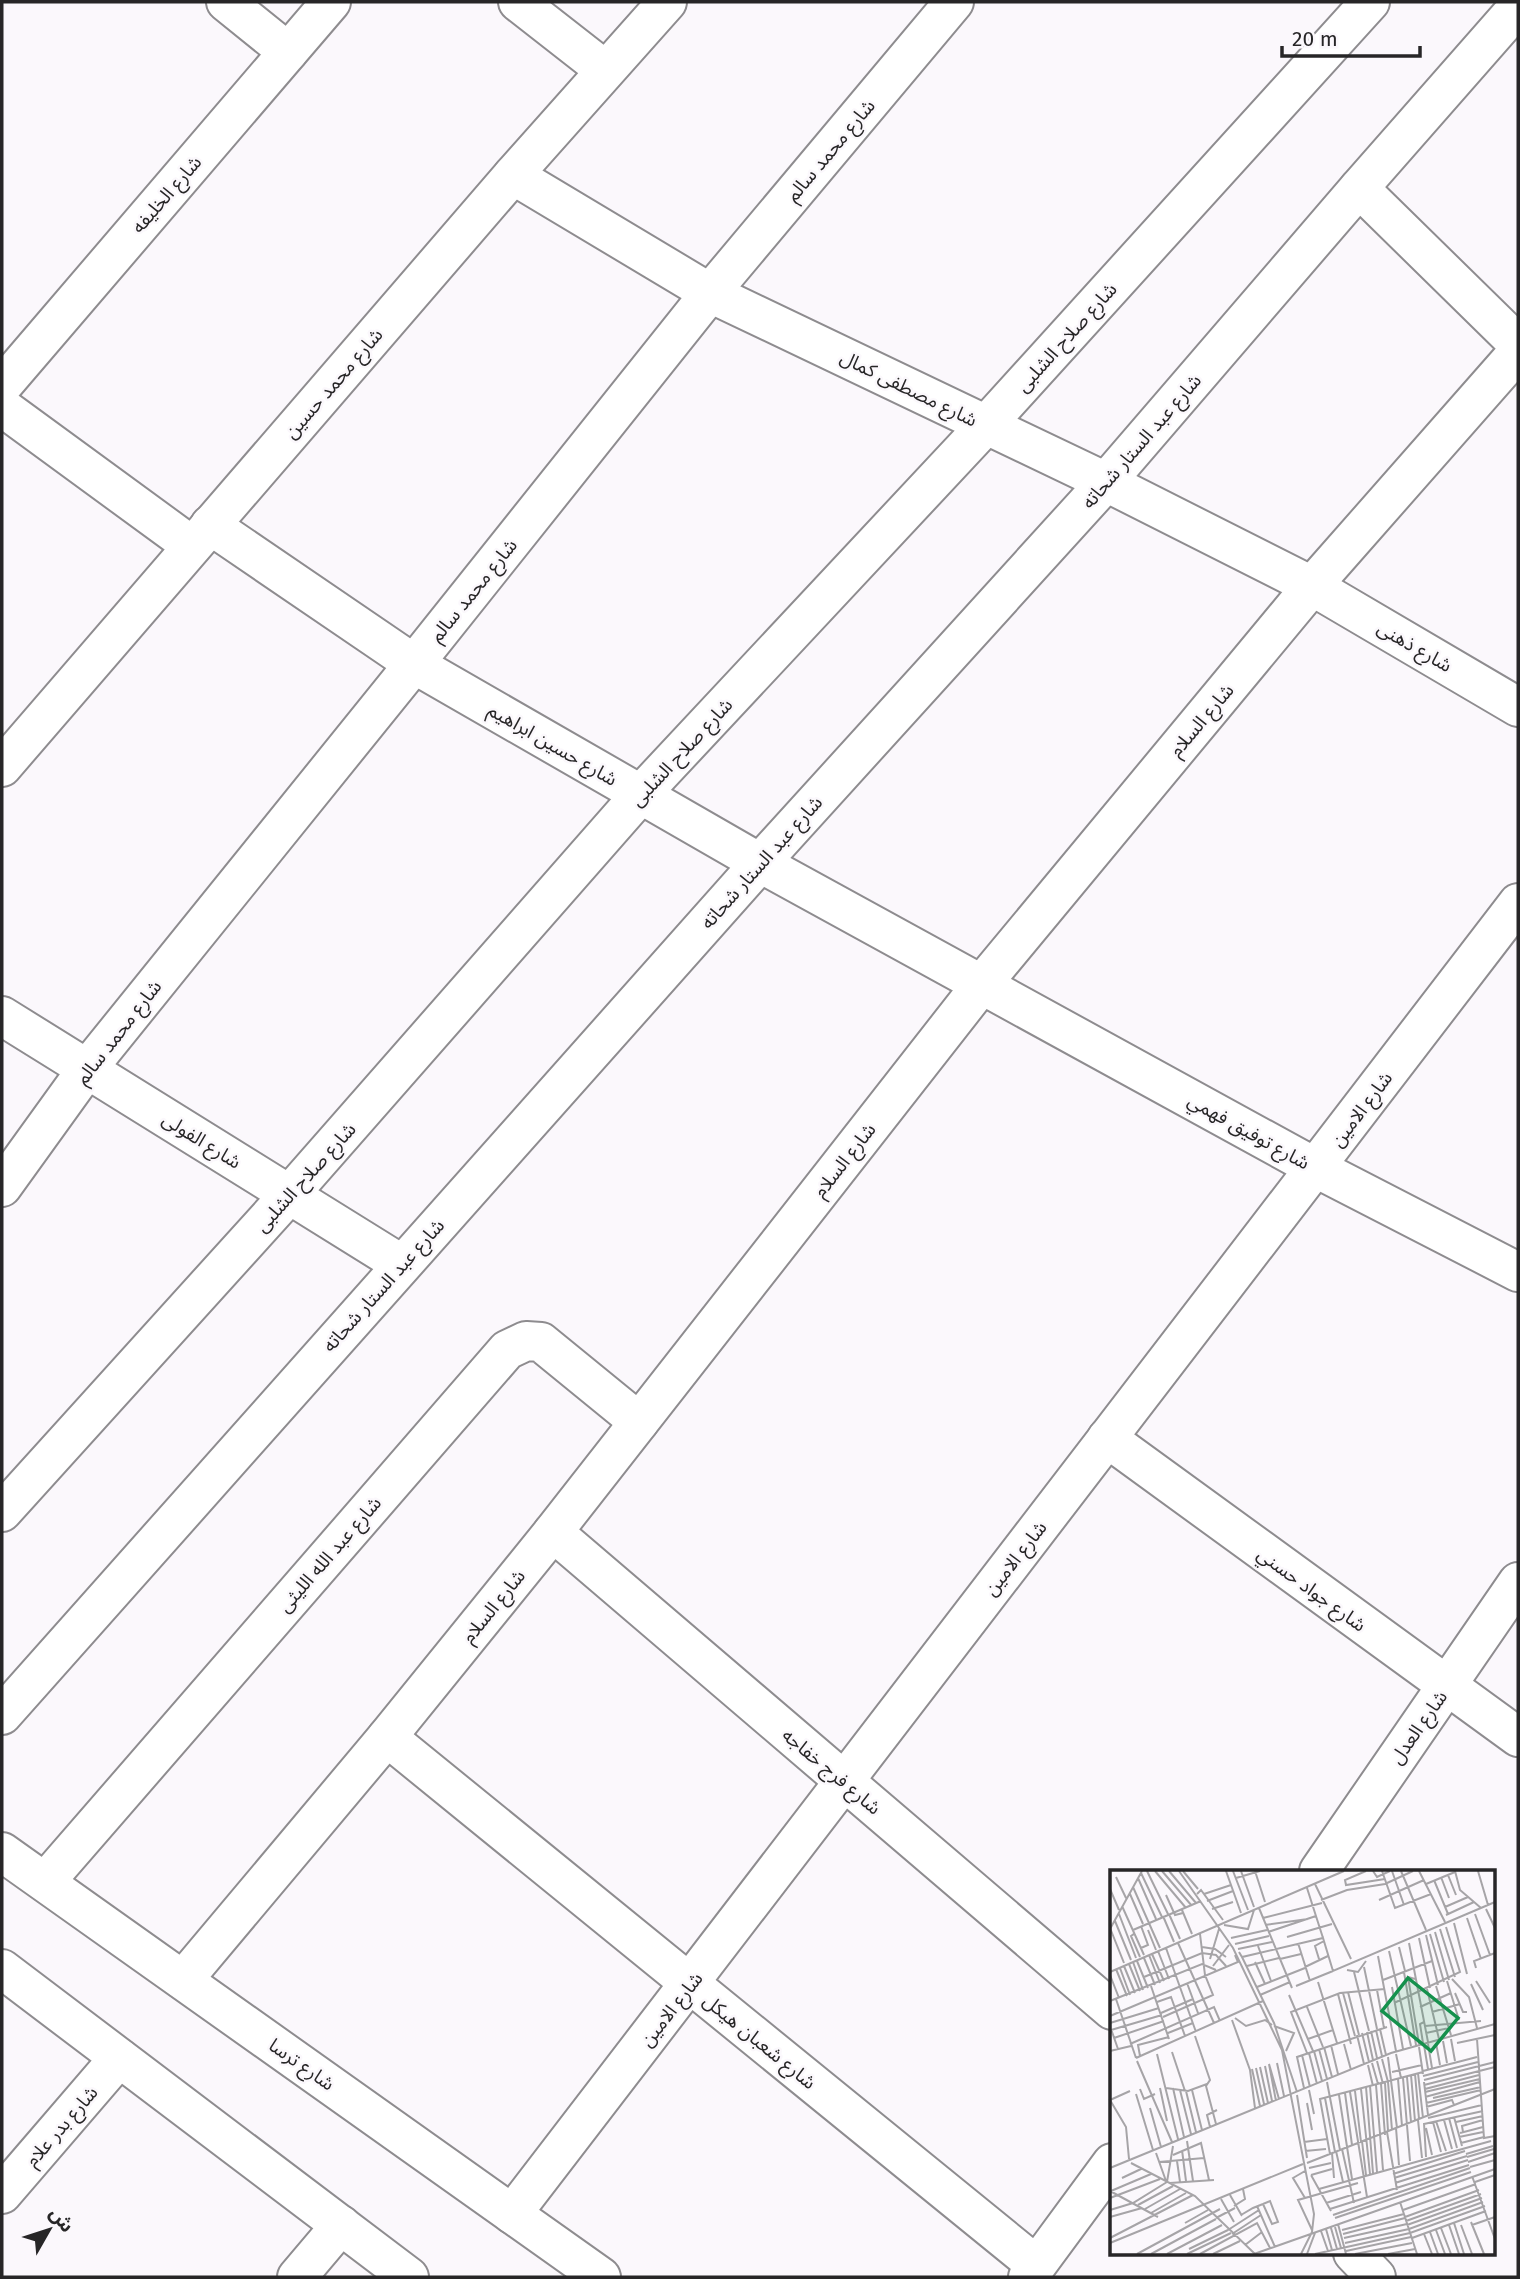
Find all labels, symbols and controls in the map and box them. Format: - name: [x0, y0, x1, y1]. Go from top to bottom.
- scale bar: [1282, 14, 1420, 58]
- text: 20 m: [1292, 26, 1338, 52]
- street label: شارع محمد سالم: [781, 95, 882, 208]
- street label: شارع الخليفه: [127, 151, 208, 239]
- street label: شارع صلاح الشلبى: [1011, 278, 1123, 398]
- street label: شارع محمد حسين: [279, 323, 389, 444]
- street label: شارع مصطفى كمال: [836, 345, 981, 433]
- street label: شارع عبد الستار شحاته: [1077, 369, 1208, 515]
- street label: شارع محمد سالم: [425, 534, 524, 649]
- street label: شارع ذهنى: [1372, 616, 1456, 679]
- street label: شارع السلام: [1164, 679, 1241, 763]
- street label: شارع صلاح الشلبى: [625, 693, 739, 813]
- street label: شارع حسين ابراهيم: [483, 698, 621, 793]
- street label: شارع عبد الستار شحاته: [696, 791, 829, 935]
- street label: شارع محمد سالم: [70, 975, 169, 1091]
- street label: شارع الامين: [1326, 1067, 1399, 1153]
- street label: شارع توفيق فهمي: [1182, 1088, 1314, 1177]
- street label: شارع الفولى: [157, 1107, 245, 1175]
- street label: شارع صلاح الشلبى: [250, 1118, 362, 1238]
- street label: شارع السلام: [808, 1118, 883, 1204]
- street label: شارع عبد الستار شحاته: [318, 1214, 451, 1358]
- street label: شارع عبد الله الليثى: [273, 1492, 387, 1618]
- street label: شارع الامين: [979, 1516, 1053, 1602]
- street label: شارع جواد حسني: [1251, 1542, 1371, 1639]
- street label: شارع السلام: [457, 1565, 532, 1650]
- street label: شارع العدل: [1385, 1686, 1454, 1770]
- street label: شارع فرج خفاجه: [776, 1723, 886, 1821]
- inset map: [1110, 1870, 1496, 2254]
- street label: شارع الامين: [635, 1967, 709, 2053]
- street label: شارع شعبان هيكل: [697, 1989, 821, 2095]
- street label: شارع ترسا: [263, 2033, 339, 2097]
- street label: شارع بدر علام: [20, 2081, 105, 2173]
- north arrow: [14, 2195, 84, 2265]
- text: ش: [45, 2202, 79, 2237]

